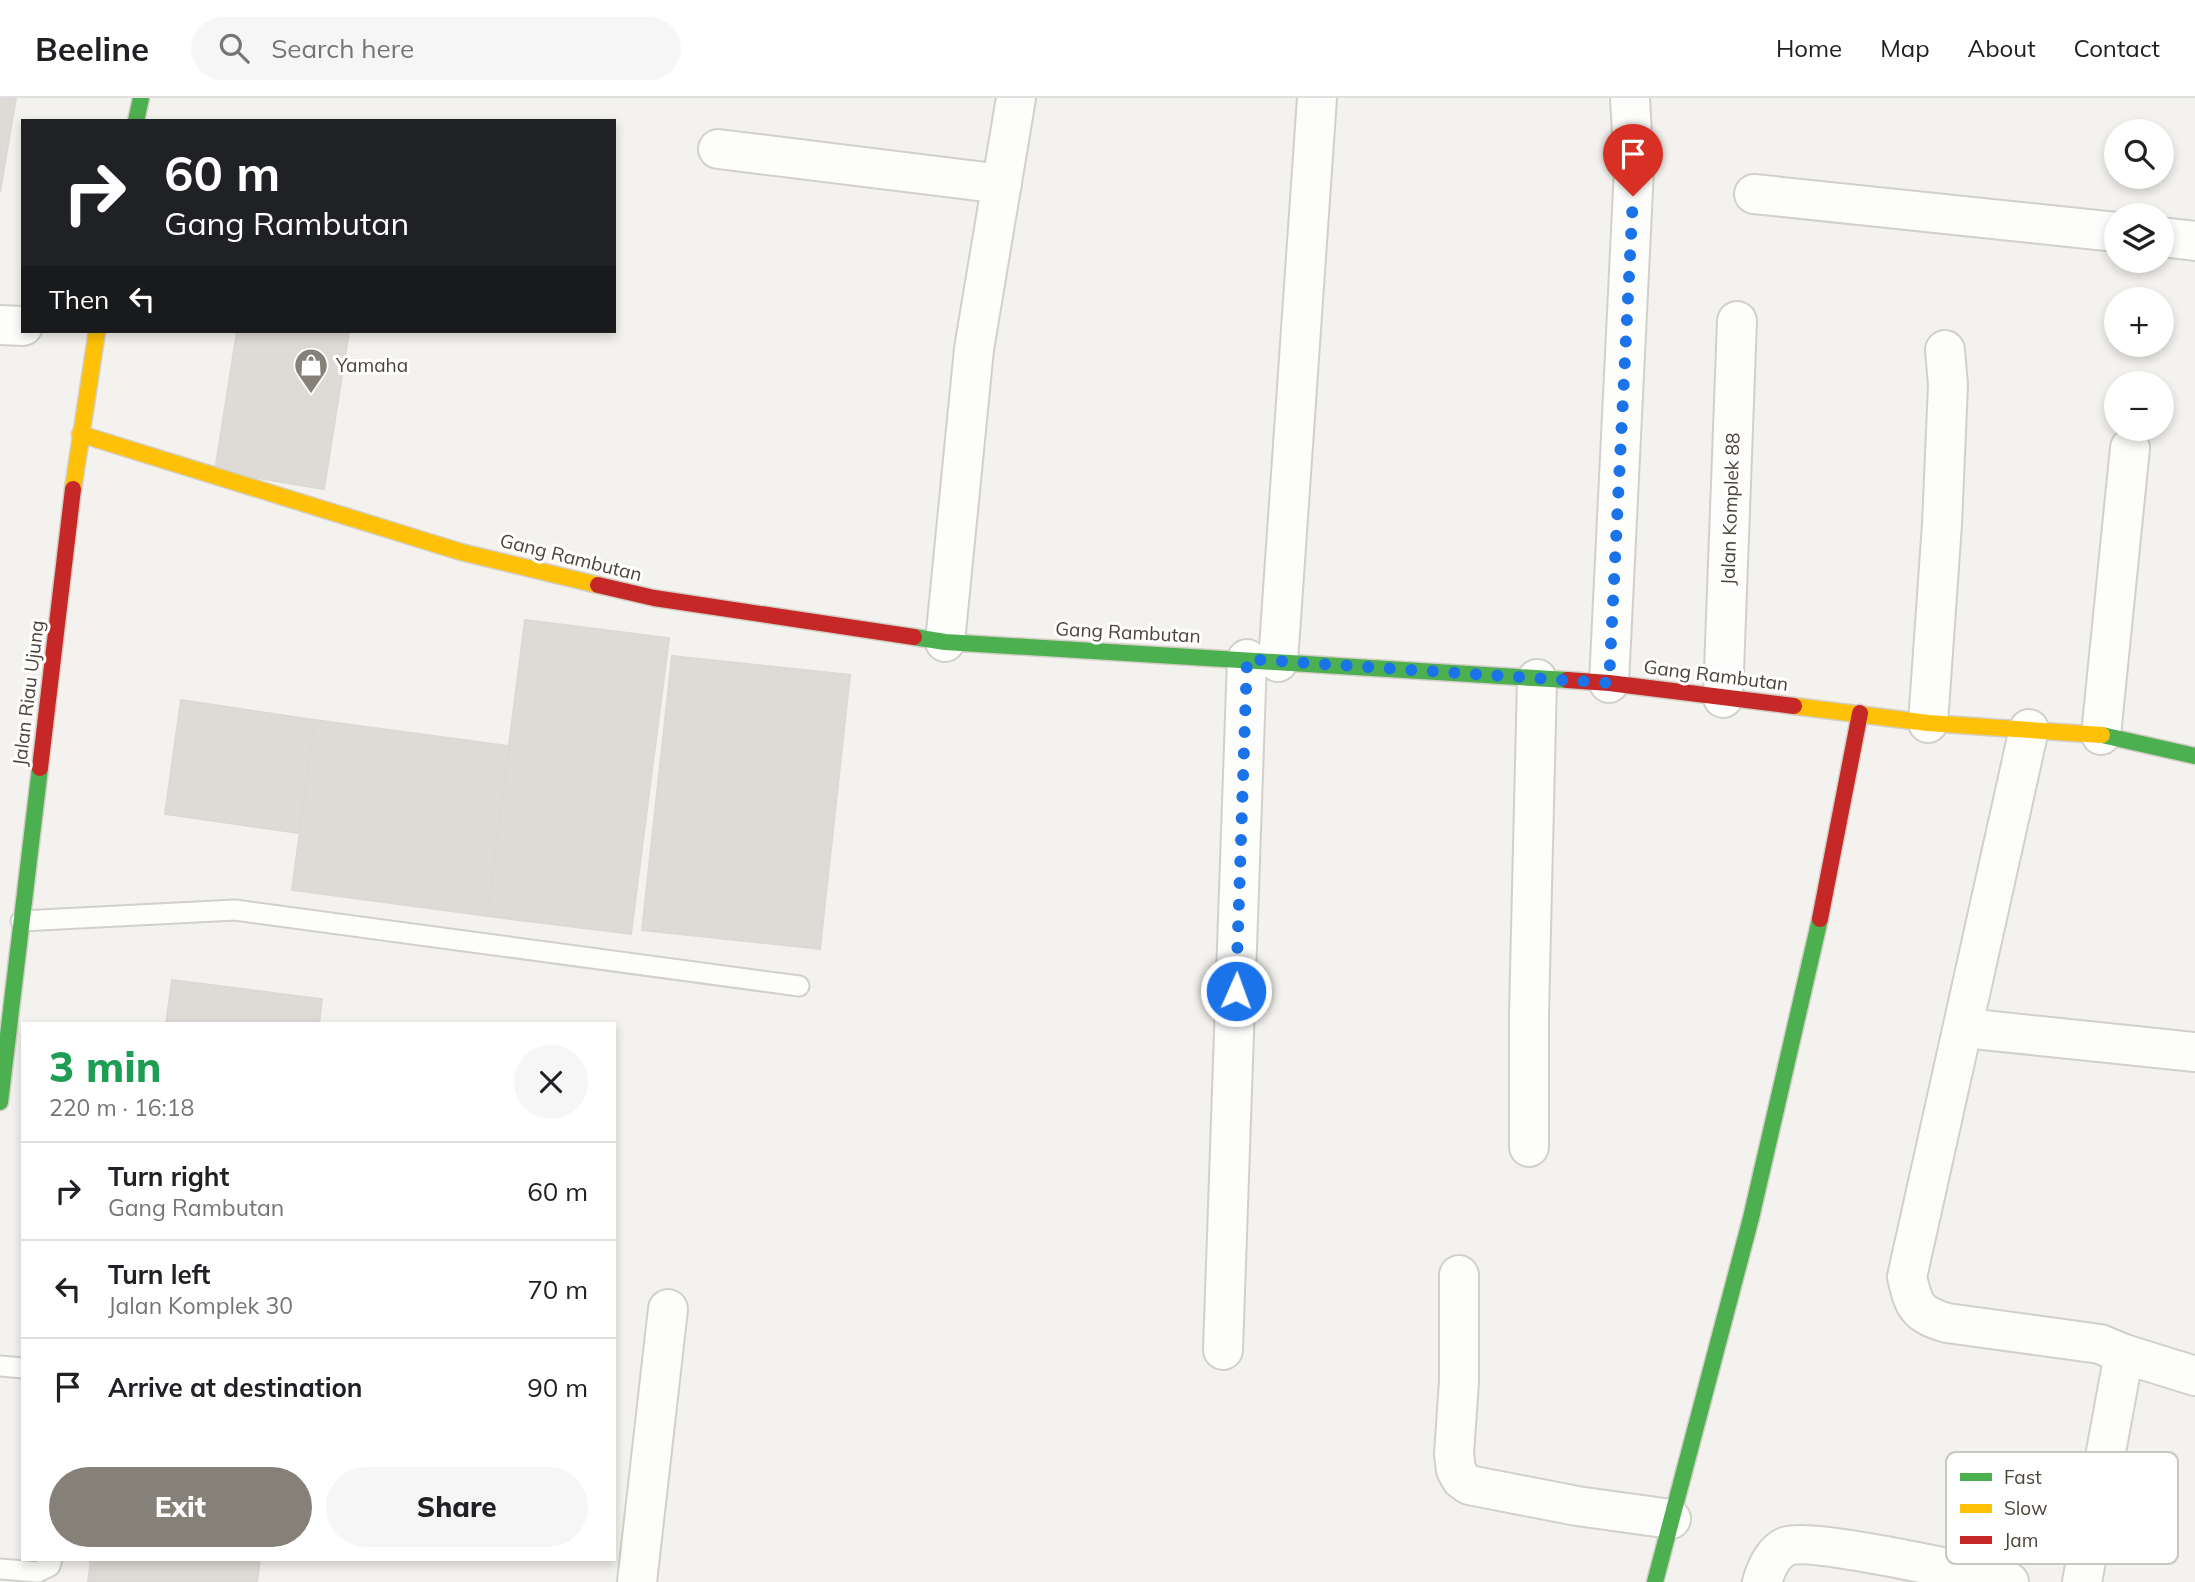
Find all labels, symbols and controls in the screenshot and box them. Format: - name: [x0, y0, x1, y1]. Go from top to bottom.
- search box: [191, 17, 681, 80]
- text: Beeline: [35, 28, 149, 69]
- icon: search: [215, 29, 253, 67]
- text: Search here: [271, 32, 414, 65]
- text: Home: [1776, 33, 1842, 63]
- text: Map: [1880, 33, 1930, 63]
- text: About: [1968, 33, 2036, 63]
- text: Contact: [2074, 33, 2160, 63]
- map controls: [2104, 119, 2174, 441]
- button: search: [2104, 119, 2174, 189]
- pin: [1603, 124, 1663, 196]
- icon: arrive: [1614, 135, 1652, 173]
- text: 60 m: [164, 142, 280, 203]
- icon: right: [49, 147, 140, 238]
- text: Gang Rambutan: [164, 203, 409, 243]
- button: layers: [2104, 203, 2174, 273]
- icon: left: [123, 280, 161, 318]
- text: Then: [49, 283, 109, 316]
- button: +: [2104, 287, 2174, 357]
- shop icon: Yamaha: [292, 346, 330, 395]
- place label: Yamaha: [335, 353, 408, 377]
- button: −: [2104, 371, 2174, 441]
- street label: Jalan Komplek 88: [1715, 432, 1745, 586]
- street label: Gang Rambutan: [497, 528, 645, 586]
- street label: Gang Rambutan: [1055, 616, 1201, 648]
- street label: Jalan Riau Ujung: [7, 619, 49, 767]
- street label: Gang Rambutan: [1642, 654, 1790, 696]
- position arrow: [1199, 954, 1273, 1028]
- text: 3 min: [49, 1040, 162, 1093]
- button: close: [514, 1045, 588, 1119]
- text: 220 m · 16:18: [49, 1093, 194, 1122]
- text: Turn right: [108, 1160, 229, 1193]
- icon: right: [49, 1172, 87, 1210]
- text: 60 m: [527, 1175, 588, 1208]
- text: Gang Rambutan: [108, 1193, 284, 1222]
- text: Turn left: [108, 1258, 210, 1291]
- icon: left: [49, 1270, 87, 1308]
- text: 70 m: [527, 1273, 588, 1306]
- text: Jalan Komplek 30: [108, 1291, 293, 1320]
- icon: arrive: [49, 1368, 87, 1406]
- text: Arrive at destination: [108, 1371, 363, 1404]
- text: 90 m: [527, 1371, 588, 1404]
- legend: [1946, 1452, 2178, 1564]
- text: Fast: [2004, 1465, 2042, 1489]
- button: Exit: [49, 1467, 312, 1547]
- button: Share: [326, 1467, 588, 1547]
- text: Slow: [2004, 1496, 2048, 1520]
- text: Jam: [2004, 1528, 2038, 1552]

